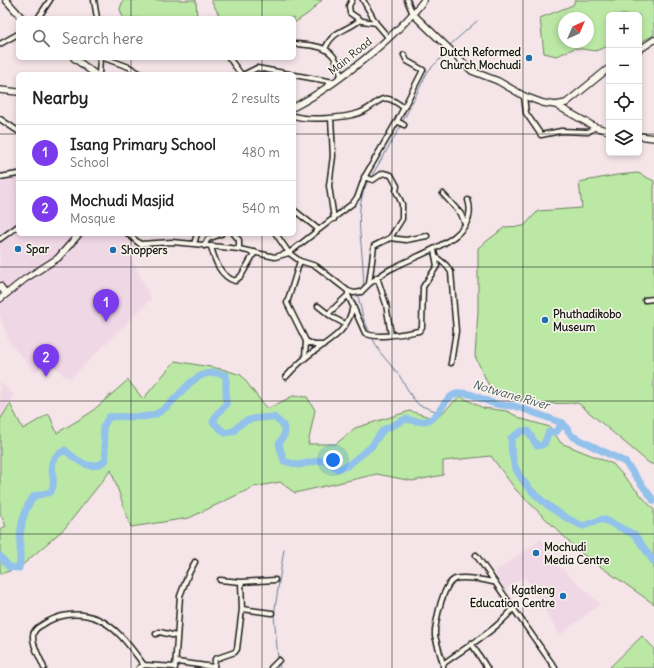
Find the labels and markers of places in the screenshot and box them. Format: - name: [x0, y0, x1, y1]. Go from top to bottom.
- place label: Dutch Reformed Church Mochudi: [440, 45, 522, 72]
- marker: Dutch Reformed Church Mochudi: [524, 53, 534, 63]
- place label: Spar: [26, 242, 50, 257]
- place label: Shoppers: [121, 243, 168, 258]
- marker: Spar: [13, 244, 23, 254]
- marker: Shoppers: [108, 245, 118, 255]
- pin: 1: [93, 289, 119, 322]
- place label: Phuthadikobo Museum: [553, 307, 622, 334]
- marker: Phuthadikobo Museum: [540, 315, 550, 325]
- pin: 2: [33, 344, 59, 377]
- place label: Mochudi Media Centre: [544, 540, 610, 567]
- marker: Mochudi Media Centre: [531, 548, 541, 558]
- place label: Kgatleng Education Centre: [470, 583, 555, 610]
- marker: Kgatleng Education Centre: [558, 591, 568, 601]

